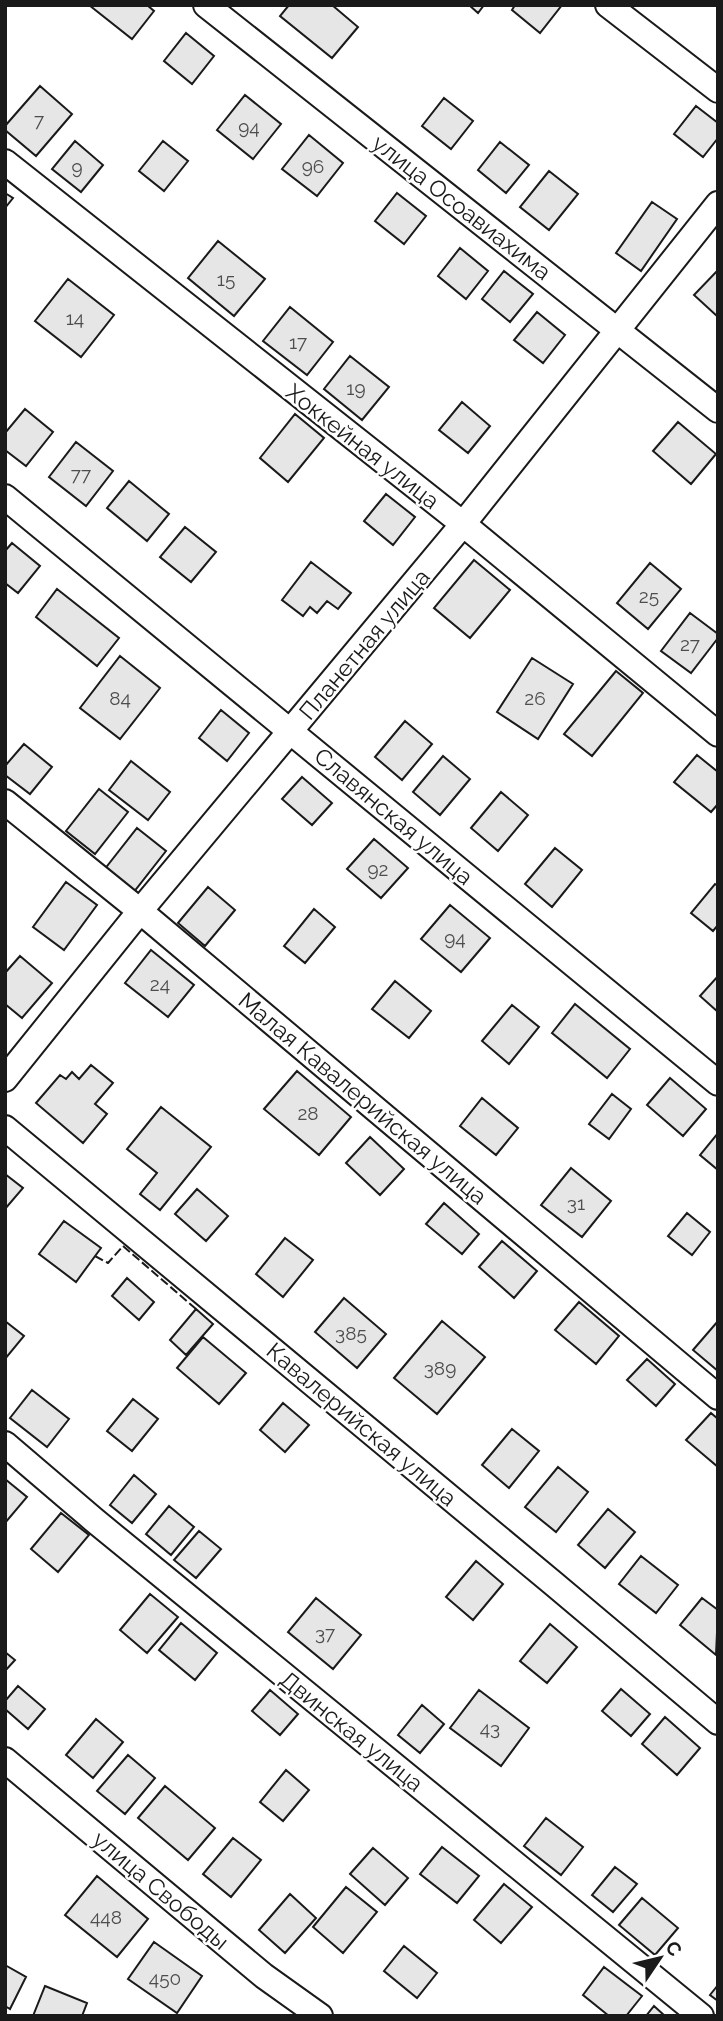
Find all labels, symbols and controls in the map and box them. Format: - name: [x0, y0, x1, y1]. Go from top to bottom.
- house number: 7: [34, 109, 44, 131]
- house number: 94: [238, 116, 260, 138]
- street label: улица Осоавиахима: [367, 129, 557, 285]
- house number: 96: [302, 155, 324, 177]
- house number: 9: [71, 156, 83, 178]
- house number: 15: [217, 268, 235, 290]
- house number: 14: [66, 307, 84, 329]
- house number: 17: [289, 331, 307, 353]
- house number: 19: [346, 377, 366, 399]
- street label: Хоккейная улица: [281, 378, 445, 514]
- house number: 77: [71, 463, 91, 485]
- street label: Планетная улица: [293, 563, 435, 725]
- house number: 25: [639, 585, 659, 607]
- house number: 27: [680, 633, 700, 655]
- house number: 84: [109, 687, 131, 709]
- house number: 26: [524, 687, 546, 709]
- street label: Славянская улица: [309, 742, 479, 890]
- house number: 92: [367, 858, 389, 880]
- house number: 94: [444, 927, 466, 949]
- house number: 24: [150, 973, 170, 995]
- street label: Малая Кавалерийская улица: [234, 986, 492, 1210]
- house number: 28: [297, 1102, 319, 1124]
- house number: 31: [567, 1192, 585, 1214]
- house number: 385: [335, 1322, 367, 1344]
- street label: Кавалерийская улица: [262, 1337, 462, 1511]
- house number: 389: [424, 1357, 456, 1379]
- house number: 37: [315, 1622, 335, 1644]
- street label: Двинская улица: [275, 1665, 429, 1797]
- house number: 43: [480, 1717, 500, 1739]
- street label: улица Свободы: [87, 1825, 235, 1955]
- house number: 448: [90, 1906, 122, 1928]
- north arrow: [625, 1923, 695, 1993]
- text: С: [661, 1937, 687, 1960]
- house number: 450: [149, 1967, 181, 1989]

